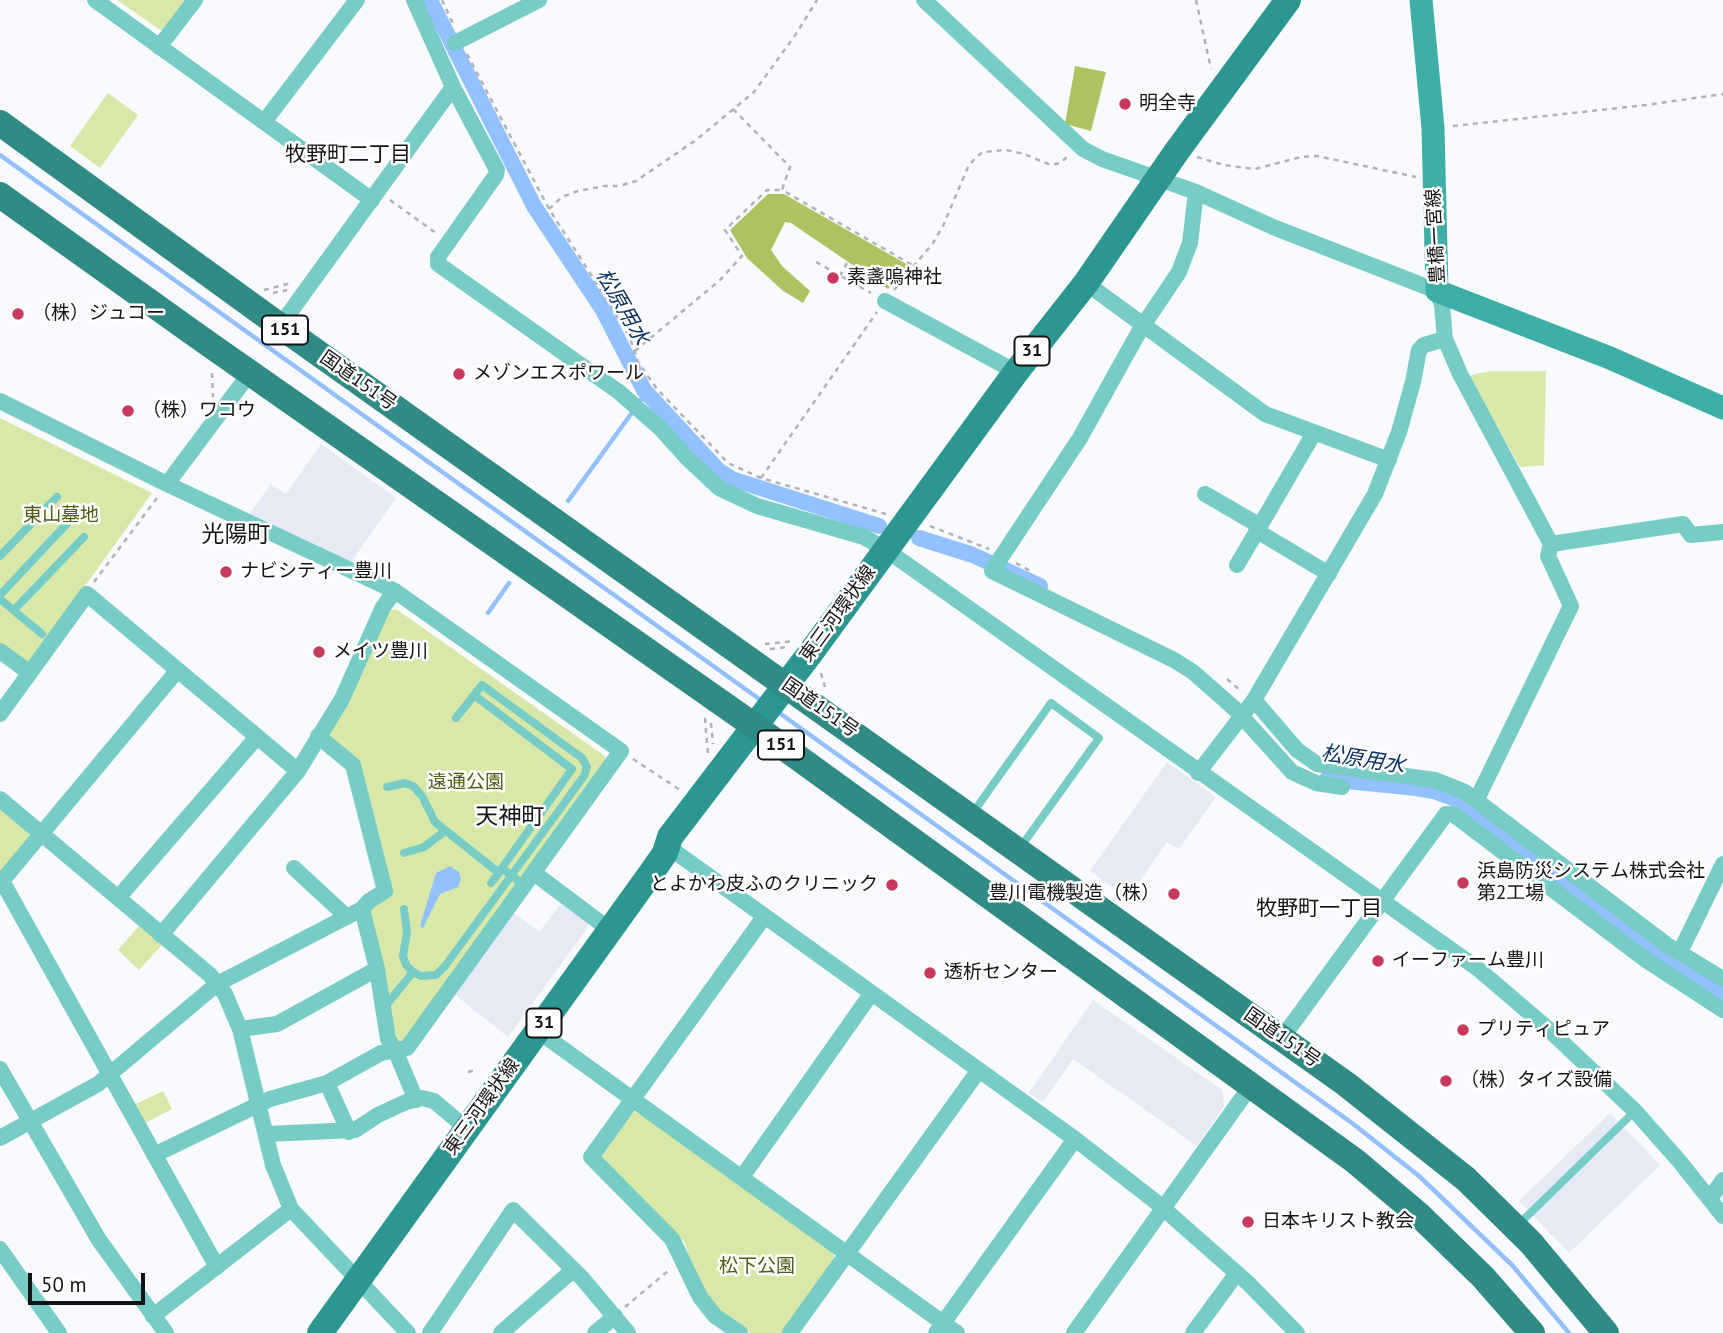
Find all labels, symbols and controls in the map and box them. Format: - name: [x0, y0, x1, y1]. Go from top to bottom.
- place label: 明全寺: [1139, 93, 1196, 115]
- marker: 明全寺: [1117, 96, 1133, 112]
- district label: 牧野町二丁目: [285, 142, 411, 168]
- street label: 豊橋一宮線: [1422, 188, 1450, 284]
- water label: 松原用水: [590, 264, 654, 350]
- place label: 素盞嗚神社: [847, 267, 942, 289]
- marker: 素盞嗚神社: [825, 270, 841, 286]
- place label: （株）ジュコー: [32, 303, 165, 325]
- marker: （株）ジュコー: [10, 306, 26, 322]
- road number: 151: [262, 316, 308, 344]
- road number: 31: [1014, 337, 1050, 366]
- street label: 国道151号: [315, 346, 401, 416]
- place label: メゾンエスポワール: [473, 363, 644, 385]
- marker: メゾンエスポワール: [451, 366, 467, 382]
- place label: （株）ワコウ: [142, 400, 256, 422]
- marker: （株）ワコウ: [120, 403, 136, 419]
- park label: 東山墓地: [23, 505, 99, 527]
- district label: 光陽町: [202, 521, 270, 549]
- place label: ナビシティー豊川: [240, 561, 392, 583]
- street label: 東三河環状線: [795, 561, 881, 667]
- marker: ナビシティー豊川: [218, 564, 234, 580]
- place label: メイツ豊川: [333, 641, 428, 663]
- marker: メイツ豊川: [311, 644, 327, 660]
- street label: 国道151号: [777, 673, 863, 743]
- road number: 151: [758, 730, 804, 760]
- water label: 松原用水: [1320, 741, 1406, 779]
- park label: 遠通公園: [428, 772, 504, 794]
- district label: 天神町: [476, 803, 544, 831]
- place label: 浜島防災システム株式会社 第2工場: [1477, 861, 1705, 905]
- place label: とよかわ皮ふのクリニック: [650, 874, 878, 896]
- marker: 浜島防災システム株式会社 第2工場: [1455, 875, 1471, 891]
- marker: とよかわ皮ふのクリニック: [884, 877, 900, 893]
- place label: 豊川電機製造（株）: [989, 883, 1160, 905]
- marker: 豊川電機製造（株）: [1166, 886, 1182, 902]
- district label: 牧野町一丁目: [1256, 896, 1382, 922]
- place label: イーファーム豊川: [1392, 950, 1544, 972]
- marker: イーファーム豊川: [1370, 953, 1386, 969]
- place label: 透析センター: [944, 962, 1058, 984]
- marker: 透析センター: [922, 965, 938, 981]
- street label: 国道151号: [1239, 1003, 1325, 1073]
- road number: 31: [526, 1008, 562, 1038]
- place label: プリティピュア: [1477, 1019, 1610, 1041]
- marker: プリティピュア: [1455, 1022, 1471, 1038]
- street label: 東三河環状線: [439, 1054, 525, 1160]
- place label: （株）タイズ設備: [1460, 1070, 1612, 1092]
- marker: （株）タイズ設備: [1438, 1073, 1454, 1089]
- place label: 日本キリスト教会: [1262, 1211, 1414, 1233]
- marker: 日本キリスト教会: [1240, 1214, 1256, 1230]
- park label: 松下公園: [719, 1256, 795, 1278]
- scale bar: [32, 1260, 149, 1304]
- text: 50 m: [41, 1271, 87, 1298]

